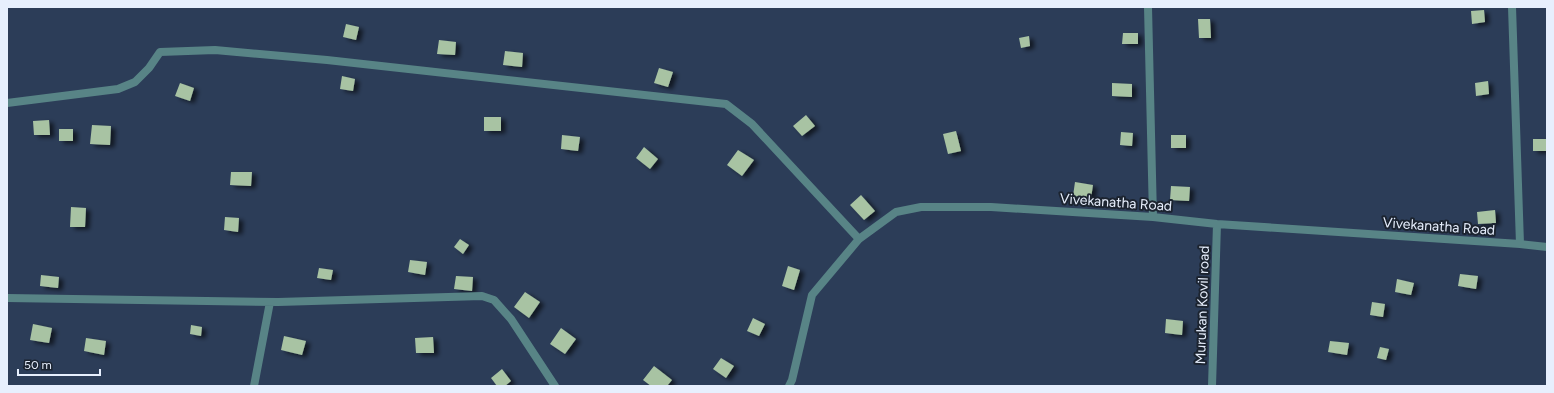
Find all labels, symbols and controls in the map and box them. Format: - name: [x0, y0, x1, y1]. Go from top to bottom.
- street label: Vivekanatha Road: [1059, 190, 1173, 215]
- street label: Vivekanatha Road: [1382, 214, 1496, 239]
- street label: Murukan Kovil road: [1192, 245, 1213, 365]
- scale bar: [18, 351, 100, 377]
- text: 50 m: [24, 358, 52, 372]

